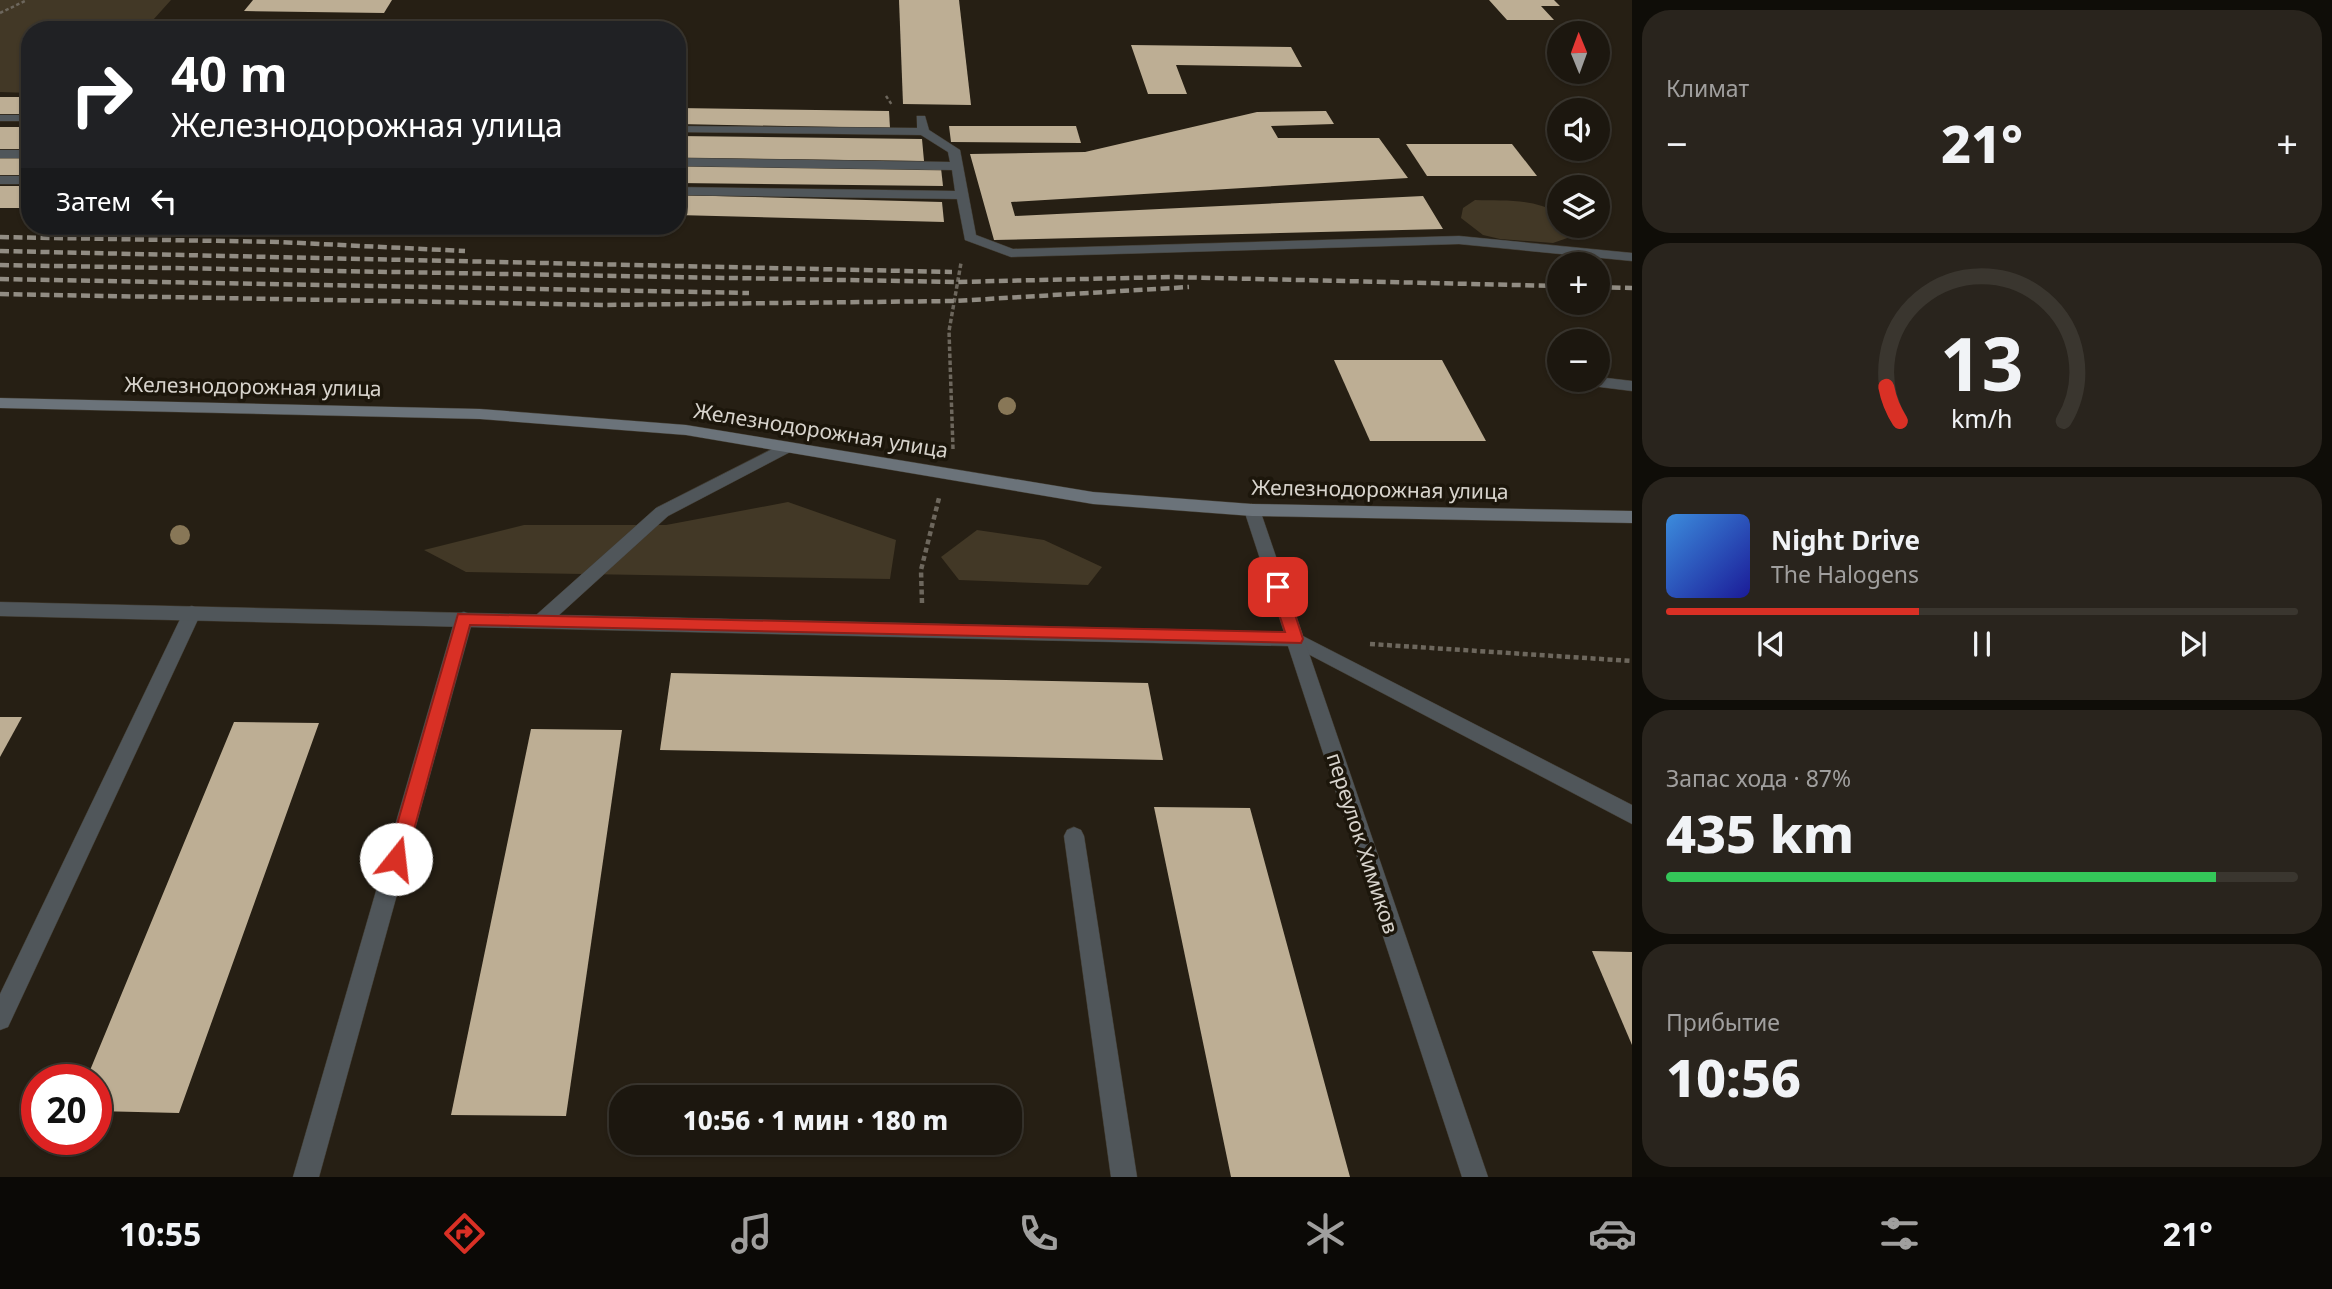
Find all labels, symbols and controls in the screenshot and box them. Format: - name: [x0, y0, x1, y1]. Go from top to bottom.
- north arrow: [1547, 21, 1610, 84]
- map controls: [1547, 21, 1610, 392]
- text: 40 m: [171, 40, 288, 106]
- icon: right: [56, 49, 147, 140]
- text: Климат: [1666, 72, 1749, 104]
- button: sound: [1547, 98, 1610, 161]
- text: Железнодорожная улица: [171, 103, 563, 146]
- text: 21°: [1941, 107, 2023, 178]
- text: −: [1666, 117, 1688, 169]
- text: +: [2276, 117, 2298, 169]
- button: layers: [1547, 175, 1610, 238]
- icon: left: [145, 182, 183, 220]
- text: Затем: [56, 183, 131, 219]
- button: +: [1547, 252, 1610, 315]
- text: 13: [1940, 314, 2024, 413]
- button: −: [1547, 329, 1610, 392]
- street label: Железнодорожная улица: [124, 370, 382, 402]
- street label: Железнодорожная улица: [692, 396, 950, 464]
- text: km/h: [1951, 401, 2013, 435]
- street label: Железнодорожная улица: [1251, 473, 1509, 505]
- text: Night Drive: [1771, 522, 1920, 558]
- pin: [1248, 557, 1308, 617]
- text: The Halogens: [1771, 558, 1919, 590]
- icon: arrive: [1259, 568, 1297, 606]
- icon: previous: [1752, 625, 1790, 663]
- icon: pause: [1963, 625, 2001, 663]
- icon: next: [2174, 625, 2212, 663]
- street label: переулок Химиков: [1321, 749, 1405, 937]
- text: Запас хода · 87%: [1666, 762, 1851, 794]
- text: 435 km: [1666, 797, 1854, 868]
- position arrow: [359, 822, 433, 896]
- text: Прибытие: [1666, 1006, 1780, 1038]
- text: 10:56: [1666, 1041, 1801, 1112]
- speed limit sign: 20: [21, 1064, 112, 1155]
- text: 10:56 · 1 мин · 180 m: [683, 1102, 948, 1138]
- icon: directions: [440, 1209, 489, 1258]
- icon: music: [727, 1209, 776, 1258]
- icon: phone: [1014, 1209, 1063, 1258]
- icon: climate: [1301, 1209, 1350, 1258]
- icon: car: [1588, 1209, 1637, 1258]
- icon: filters: [1875, 1209, 1924, 1258]
- text: 10:55: [119, 1212, 201, 1255]
- text: 21°: [2163, 1212, 2213, 1255]

